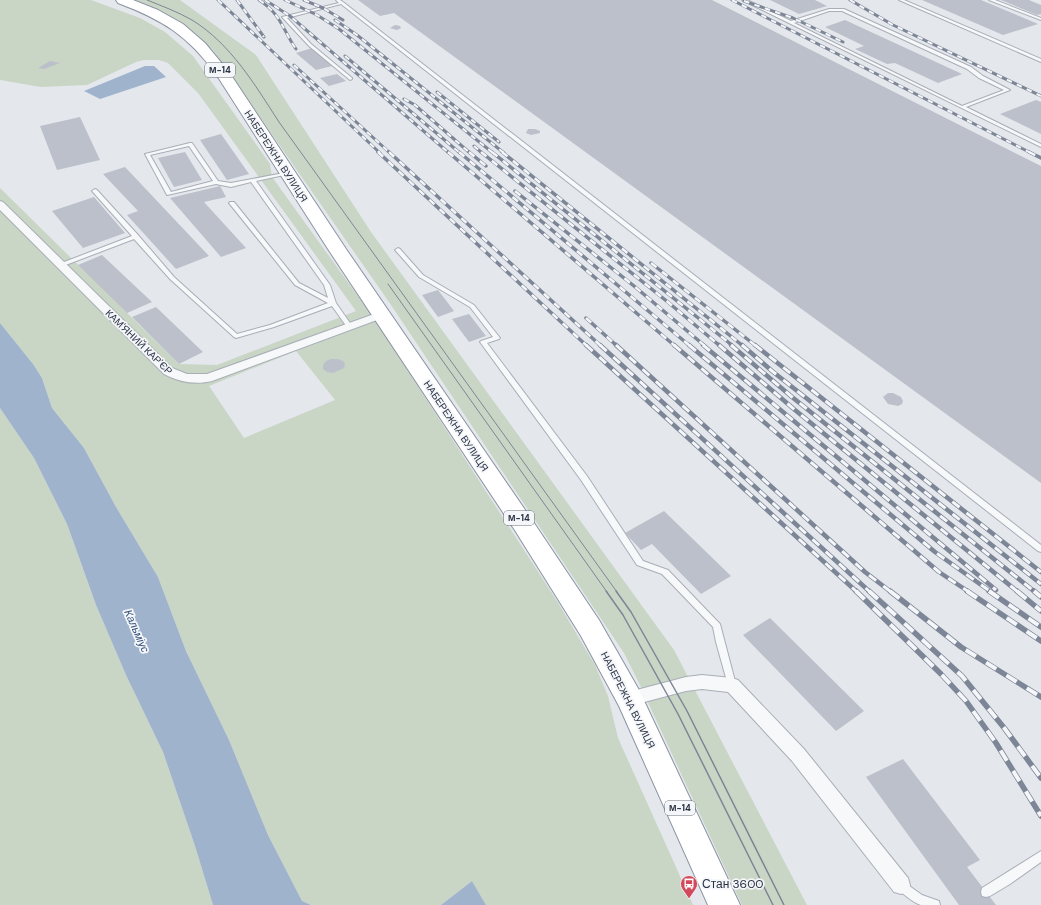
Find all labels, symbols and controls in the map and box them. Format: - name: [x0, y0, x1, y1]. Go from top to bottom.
- road number: М-14: [205, 63, 235, 77]
- street label: НАБЕРЕЖНА ВУЛИЦЯ: [241, 108, 311, 204]
- street label: КАМ'ЯНИЙ КАР'ЄР: [103, 307, 176, 378]
- street label: НАБЕРЕЖНА ВУЛИЦЯ: [421, 378, 491, 474]
- road number: М-14: [504, 511, 534, 525]
- water label: Кальміус: [121, 607, 153, 655]
- street label: НАБЕРЕЖНА ВУЛИЦЯ: [598, 649, 658, 751]
- road number: М-14: [665, 801, 695, 815]
- bus stop icon: Стан 3600: [679, 874, 699, 899]
- place label: Стан 3600: [702, 876, 764, 892]

